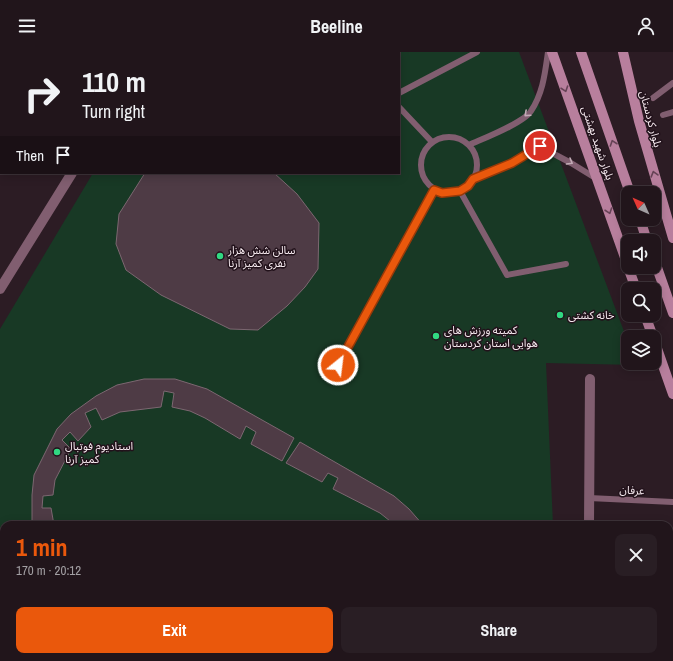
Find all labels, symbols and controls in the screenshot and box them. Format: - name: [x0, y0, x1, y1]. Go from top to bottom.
- text: Beeline: [310, 14, 363, 39]
- icon: menu: [16, 15, 38, 37]
- icon: person: [635, 15, 657, 37]
- text: 110 m: [82, 63, 146, 101]
- icon: right: [16, 68, 68, 120]
- one-way arrow: [561, 85, 569, 92]
- street label: بلوار کردستان: [637, 89, 665, 149]
- text: Turn right: [82, 99, 145, 124]
- street label: بلوار شهید بهشتی: [579, 104, 617, 182]
- one-way arrow: [524, 109, 532, 116]
- pin: [523, 129, 557, 163]
- icon: arrive: [529, 135, 551, 157]
- one-way arrow: [609, 140, 617, 147]
- icon: arrive: [52, 144, 74, 166]
- text: Then: [16, 145, 44, 166]
- one-way arrow: [566, 158, 573, 165]
- one-way arrow: [650, 171, 659, 178]
- north arrow: [621, 186, 661, 226]
- map controls: [621, 186, 661, 370]
- one-way arrow: [604, 208, 612, 215]
- button: sound: [621, 234, 661, 274]
- place label: سالن شش هزار نفری کمیز آرنا: [227, 243, 296, 270]
- marker: سالن شش هزار نفری کمیز آرنا: [215, 251, 225, 261]
- button: search: [621, 282, 661, 322]
- place label: خانه کشتی: [568, 308, 615, 322]
- marker: خانه کشتی: [555, 310, 565, 320]
- place label: کمیته ورزش های هوایی استان کردستان: [444, 323, 538, 350]
- button: layers: [621, 330, 661, 370]
- marker: کمیته ورزش های هوایی استان کردستان: [431, 331, 441, 341]
- position arrow: [317, 344, 359, 386]
- place label: استادیوم فوتبال کمیز آرنا: [65, 439, 133, 466]
- marker: استادیوم فوتبال کمیز آرنا: [52, 447, 62, 457]
- street label: عرفان: [619, 482, 645, 498]
- text: 1 min: [16, 531, 67, 563]
- button: close: [615, 534, 657, 576]
- text: 170 m · 20:12: [16, 562, 81, 579]
- button: Exit: [16, 607, 333, 653]
- button: Share: [341, 607, 657, 653]

